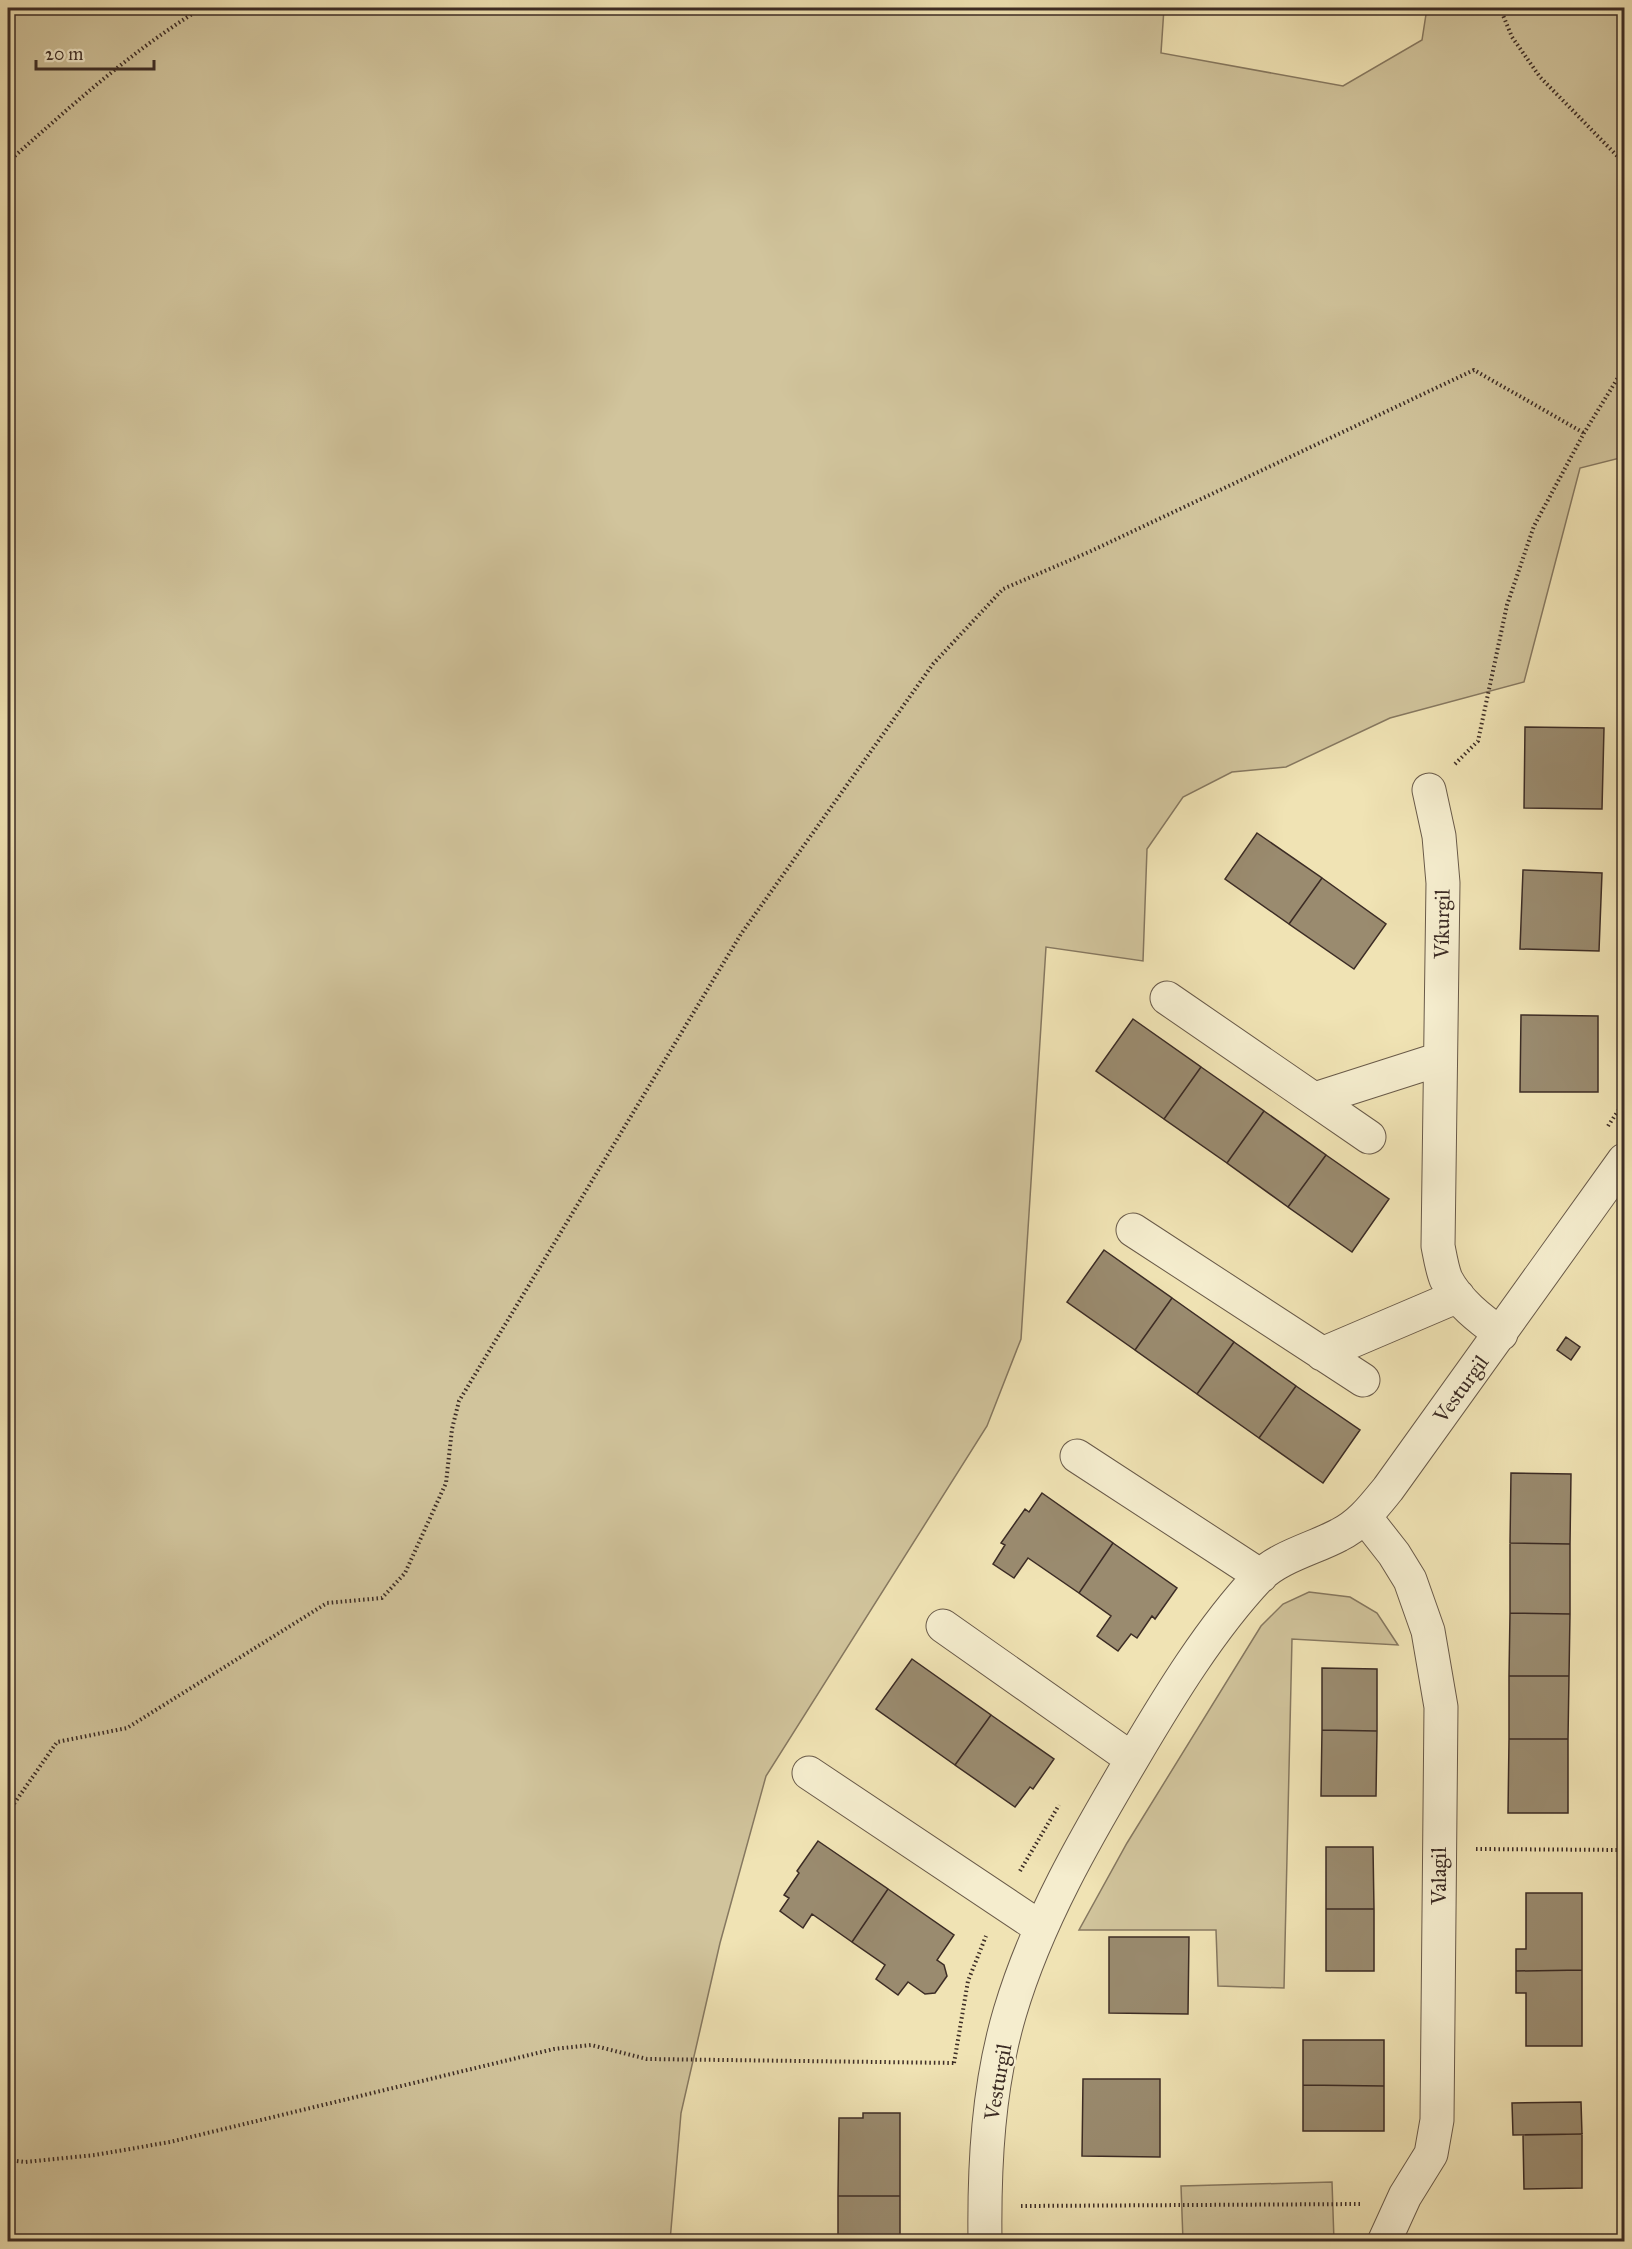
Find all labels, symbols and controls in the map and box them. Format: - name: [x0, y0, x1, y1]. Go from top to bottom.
- scale bar: [36, 33, 154, 71]
- text: 20 m: [45, 43, 83, 65]
- street label: Víkurgil: [1428, 889, 1456, 960]
- street label: Vesturgil: [1427, 1350, 1494, 1429]
- street label: Valagil: [1426, 1847, 1452, 1906]
- street label: Vesturgil: [978, 2041, 1018, 2123]

